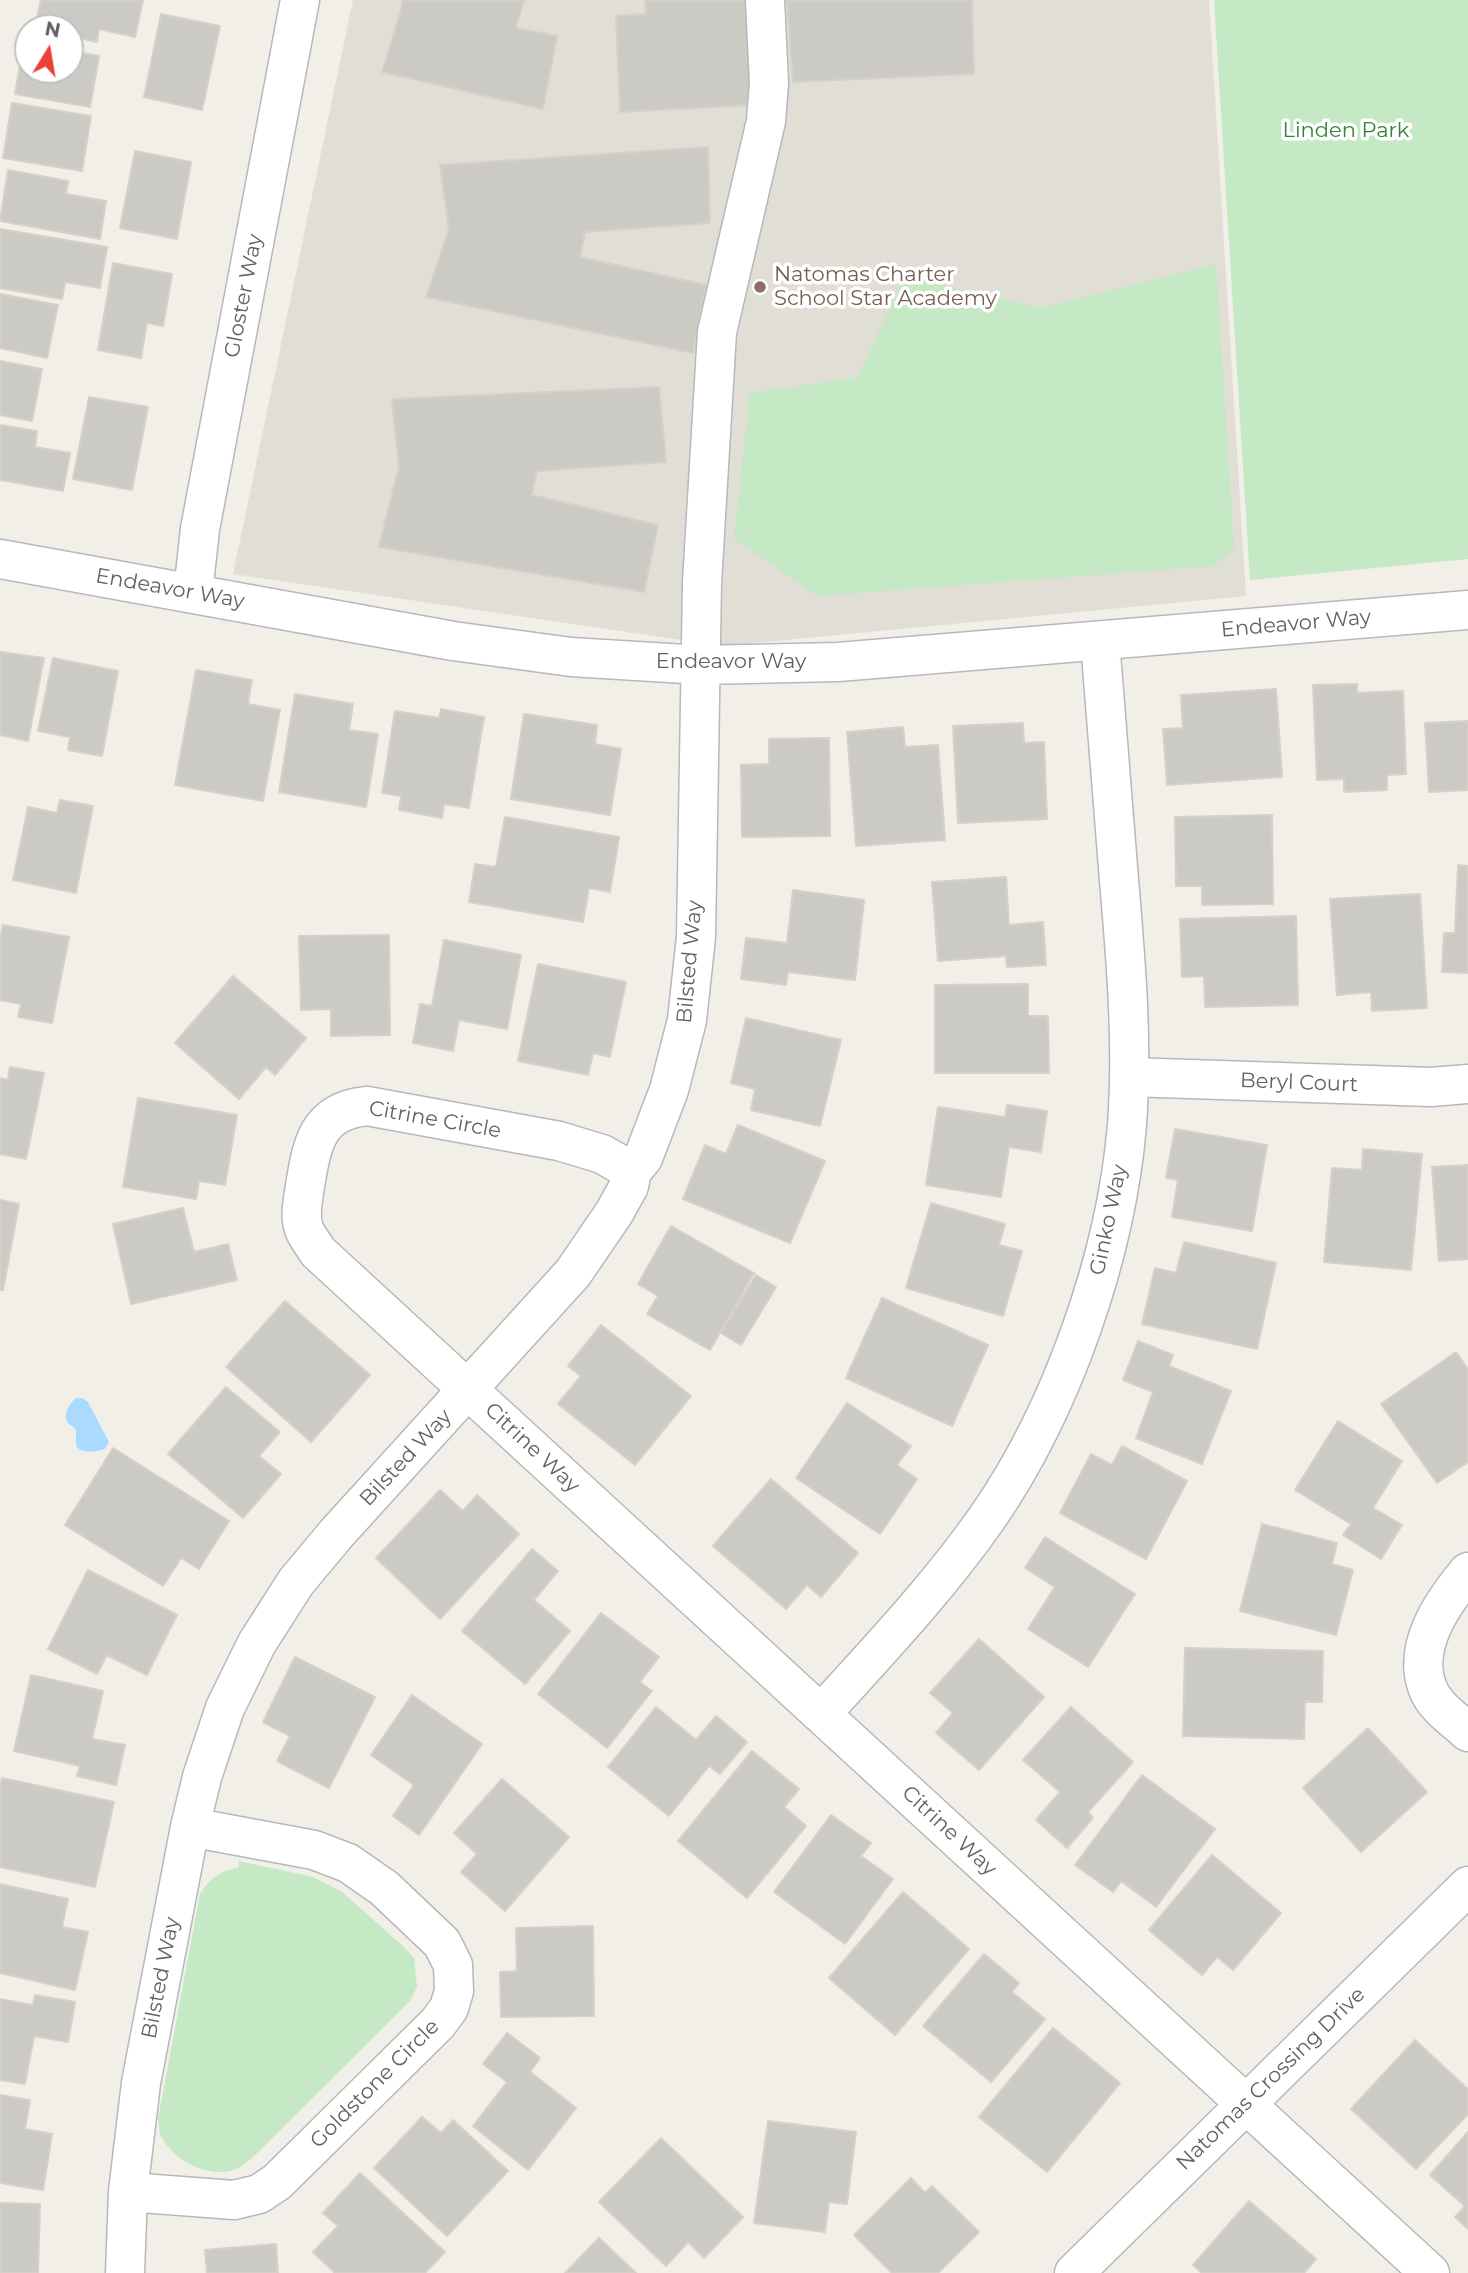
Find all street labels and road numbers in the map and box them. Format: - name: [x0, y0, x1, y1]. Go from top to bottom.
- street label: Gloster Way: [220, 232, 268, 360]
- street label: Endeavor Way: [94, 564, 246, 614]
- street label: Endeavor Way: [1220, 605, 1372, 643]
- street label: Endeavor Way: [656, 649, 806, 675]
- street label: Bilsted Way: [672, 899, 708, 1025]
- street label: Beryl Court: [1239, 1068, 1359, 1098]
- street label: Citrine Circle: [367, 1096, 503, 1144]
- street label: Ginko Way: [1085, 1162, 1133, 1278]
- street label: Citrine Way: [479, 1398, 585, 1498]
- street label: Bilsted Way: [355, 1404, 457, 1512]
- street label: Citrine Way: [896, 1781, 1002, 1881]
- street label: Bilsted Way: [137, 1915, 185, 2041]
- street label: Natomas Crossing Drive: [1171, 1982, 1371, 2176]
- street label: Goldstone Circle: [305, 2014, 445, 2154]

